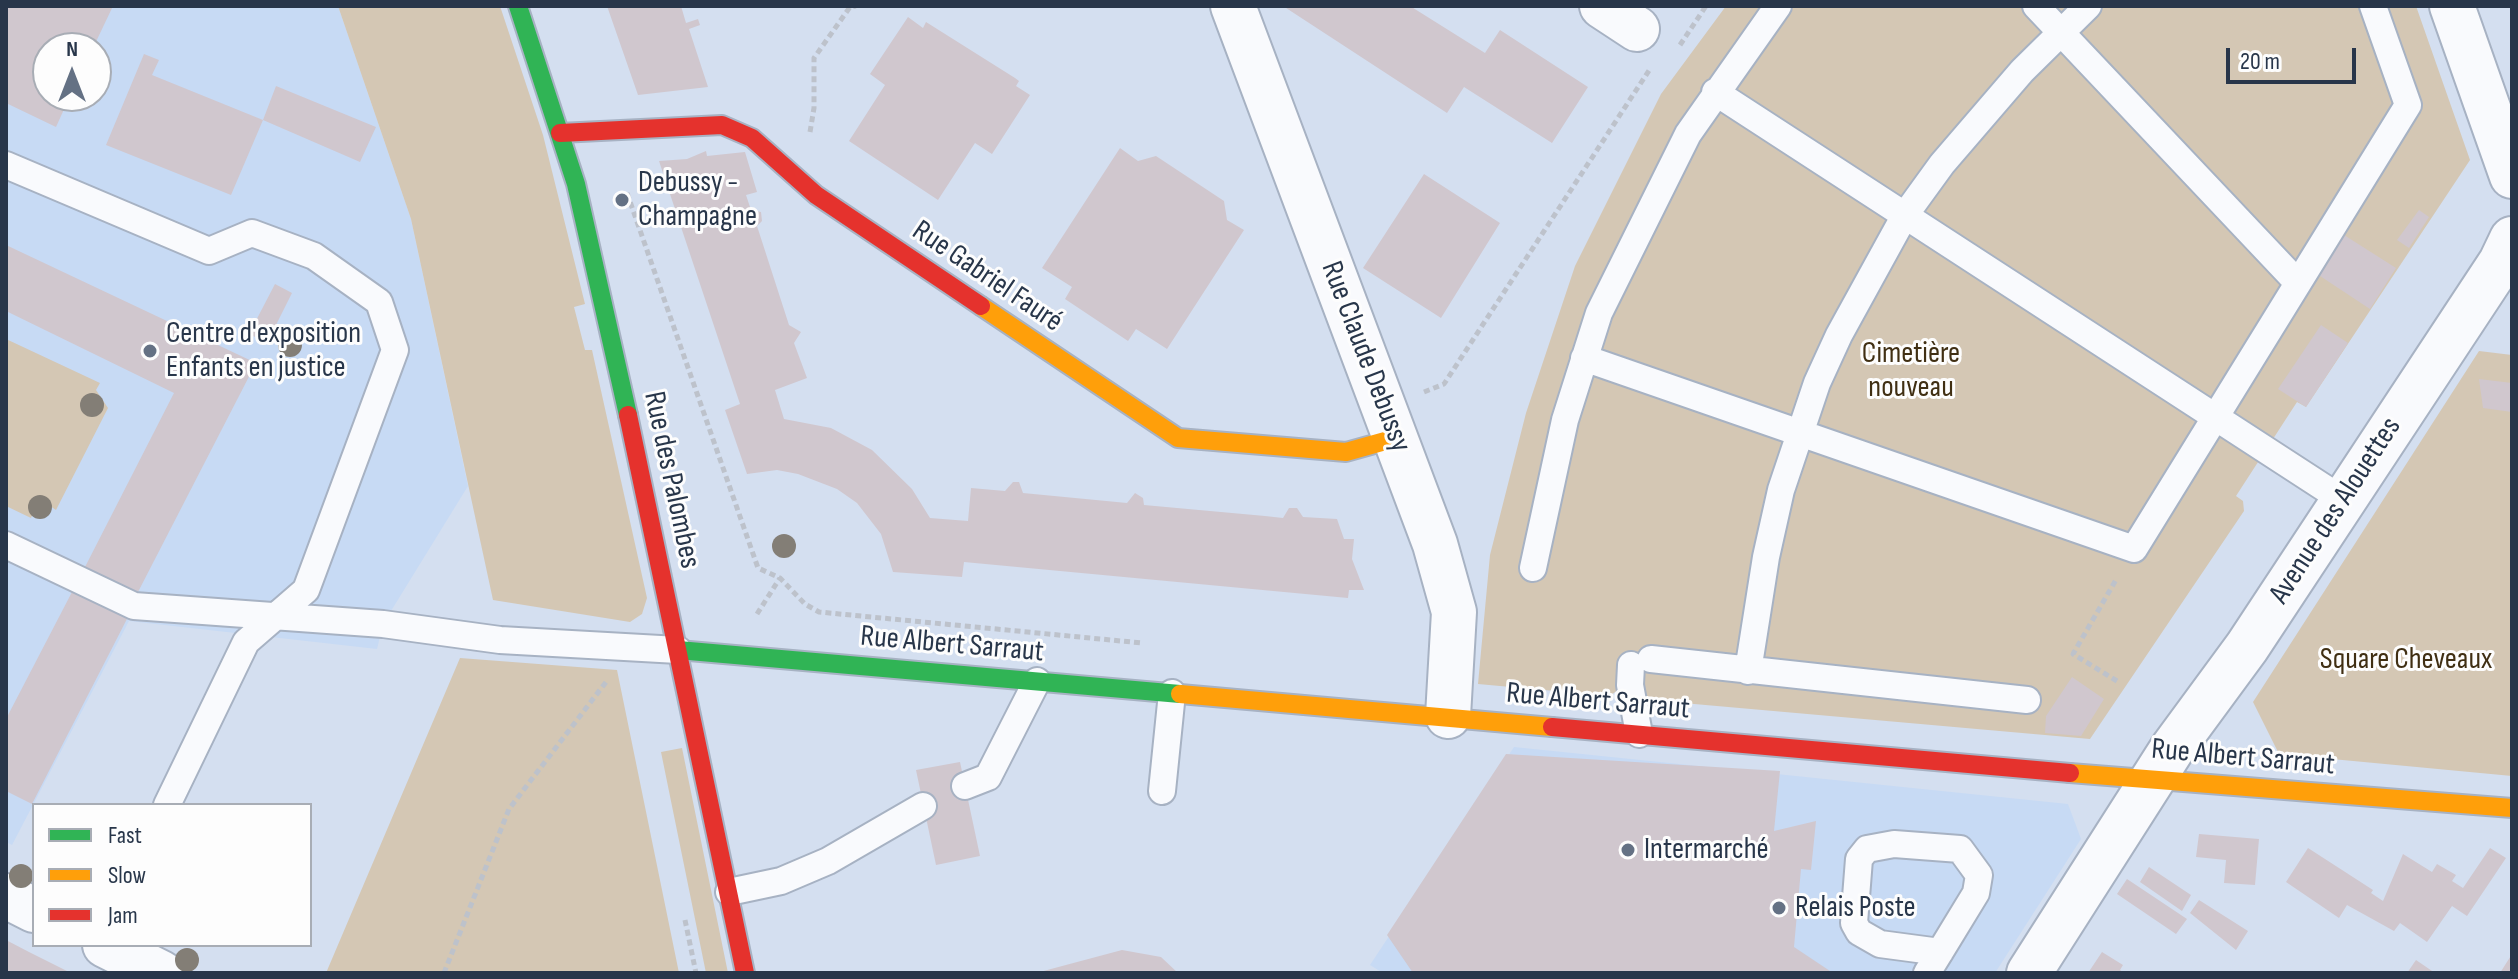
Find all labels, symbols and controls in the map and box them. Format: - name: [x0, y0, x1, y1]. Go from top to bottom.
- north arrow: [32, 32, 112, 112]
- scale bar: [2230, 32, 2360, 82]
- text: N: [66, 36, 78, 63]
- text: 20 m: [2240, 47, 2280, 76]
- place label: Debussy - Champagne: [638, 165, 757, 236]
- marker: Debussy - Champagne: [613, 191, 631, 209]
- street label: Rue Gabriel Fauré: [905, 213, 1069, 341]
- street label: Rue Claude Debussy: [1312, 257, 1418, 457]
- place label: Centre d'exposition Enfants en justice: [166, 316, 361, 386]
- park label: Cimetière nouveau: [1862, 336, 1960, 406]
- marker: Centre d'exposition Enfants en justice: [141, 342, 159, 360]
- street label: Rue des Palombes: [635, 388, 707, 572]
- street label: Avenue des Alouettes: [2262, 411, 2410, 611]
- street label: Rue Albert Sarraut: [859, 619, 1045, 671]
- park label: Square Cheveaux: [2320, 642, 2492, 678]
- street label: Rue Albert Sarraut: [1505, 676, 1691, 728]
- street label: Rue Albert Sarraut: [2150, 732, 2336, 784]
- legend: [32, 803, 312, 947]
- text: Fast: [108, 821, 142, 850]
- place label: Intermarché: [1644, 832, 1769, 868]
- marker: Intermarché: [1619, 841, 1637, 859]
- text: Slow: [108, 861, 146, 890]
- place label: Relais Poste: [1795, 890, 1916, 926]
- marker: Relais Poste: [1770, 899, 1788, 917]
- text: Jam: [108, 901, 138, 930]

